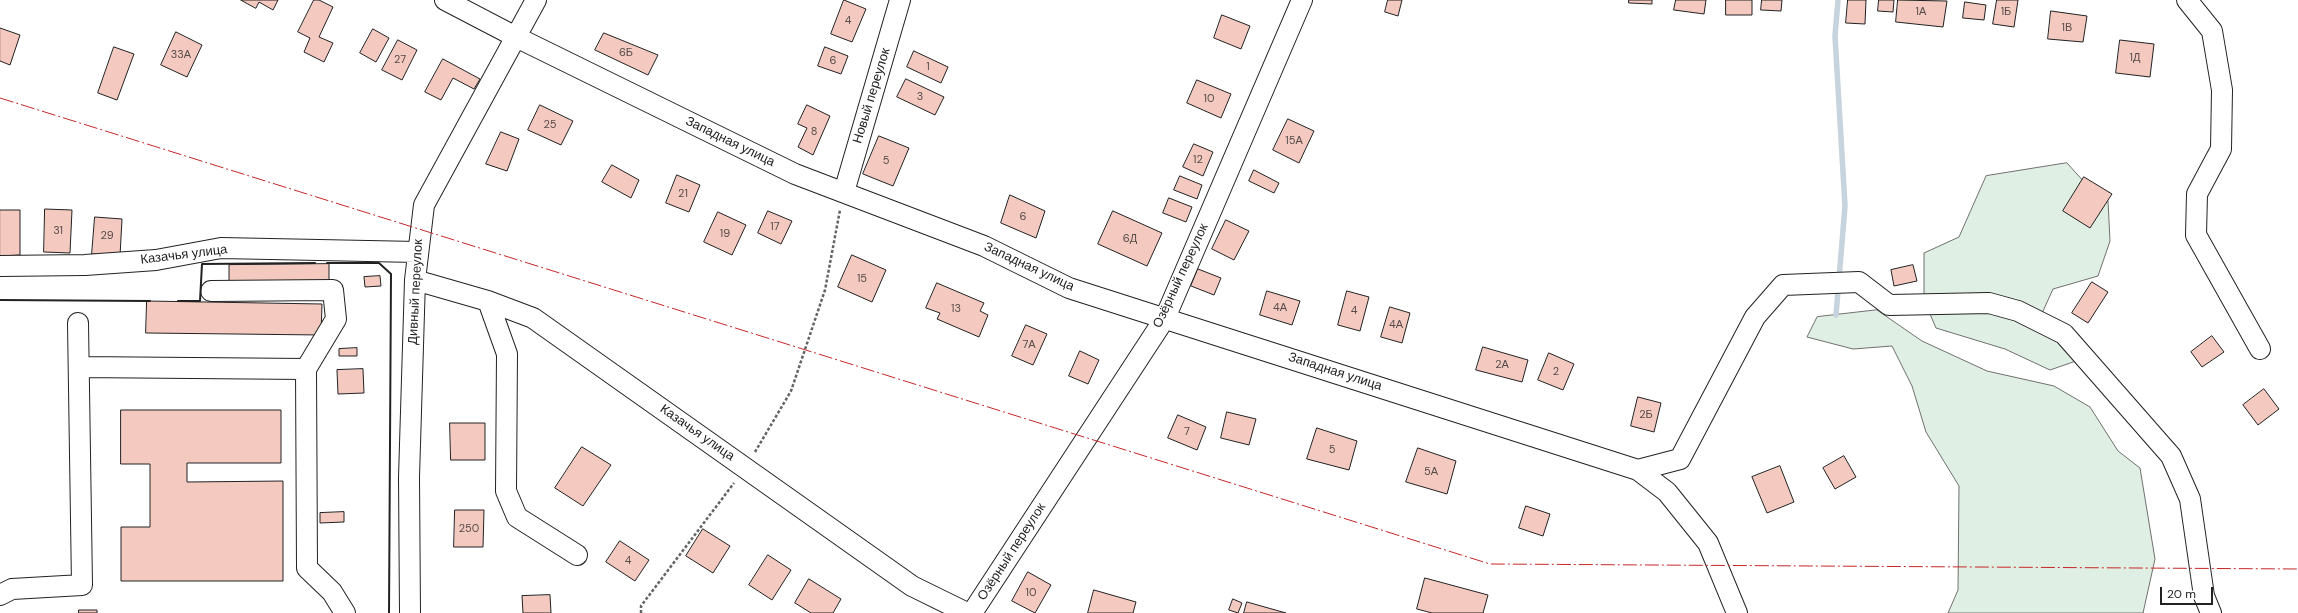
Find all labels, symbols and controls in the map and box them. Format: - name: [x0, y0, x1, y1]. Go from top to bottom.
- house number: 1А: [1916, 5, 1926, 19]
- house number: 1Б: [2001, 5, 2011, 19]
- house number: 4: [845, 14, 851, 28]
- house number: 1В: [2062, 21, 2072, 35]
- house number: 6Б: [619, 46, 633, 60]
- street label: Новый переулок: [850, 46, 894, 146]
- house number: 33А: [171, 48, 191, 62]
- house number: 1Д: [2130, 51, 2140, 65]
- house number: 27: [394, 53, 406, 67]
- house number: 6: [830, 54, 836, 68]
- house number: 1: [926, 60, 930, 74]
- house number: 3: [917, 90, 923, 104]
- house number: 10: [1204, 92, 1214, 106]
- street label: Западная улица: [683, 114, 777, 170]
- house number: 25: [543, 118, 557, 132]
- house number: 8: [811, 125, 817, 139]
- house number: 15А: [1285, 134, 1303, 148]
- house number: 12: [1193, 153, 1203, 167]
- house number: 5: [883, 154, 889, 168]
- house number: 21: [678, 187, 688, 201]
- house number: 6: [1020, 210, 1026, 224]
- house number: 17: [770, 220, 780, 234]
- street label: Озёрный переулок: [1150, 221, 1212, 331]
- house number: 31: [53, 224, 63, 238]
- house number: 19: [720, 227, 730, 241]
- house number: 29: [100, 229, 114, 243]
- house number: 6Д: [1123, 232, 1137, 246]
- street label: Дивный переулок: [405, 239, 427, 345]
- street label: Западная улица: [981, 239, 1077, 295]
- street label: Казачья улица: [140, 242, 228, 268]
- house number: 15: [857, 272, 867, 286]
- house number: 4А: [1273, 301, 1287, 315]
- house number: 13: [951, 302, 961, 316]
- house number: 4: [1351, 304, 1357, 318]
- house number: 4А: [1389, 318, 1403, 332]
- house number: 7А: [1022, 338, 1036, 352]
- street label: Западная улица: [1286, 350, 1384, 394]
- house number: 2А: [1495, 358, 1509, 372]
- house number: 2: [1553, 365, 1559, 379]
- street label: Казачья улица: [657, 402, 737, 464]
- house number: 2Б: [1639, 408, 1653, 422]
- house number: 7: [1184, 425, 1190, 439]
- house number: 5: [1329, 443, 1335, 457]
- house number: 5А: [1424, 465, 1438, 479]
- street label: Озёрный переулок: [975, 500, 1049, 604]
- house number: 250: [459, 522, 479, 536]
- house number: 4: [625, 554, 631, 568]
- scale bar: [2162, 579, 2215, 605]
- house number: 10: [1026, 586, 1036, 600]
- text: 20 m: [2167, 586, 2196, 602]

